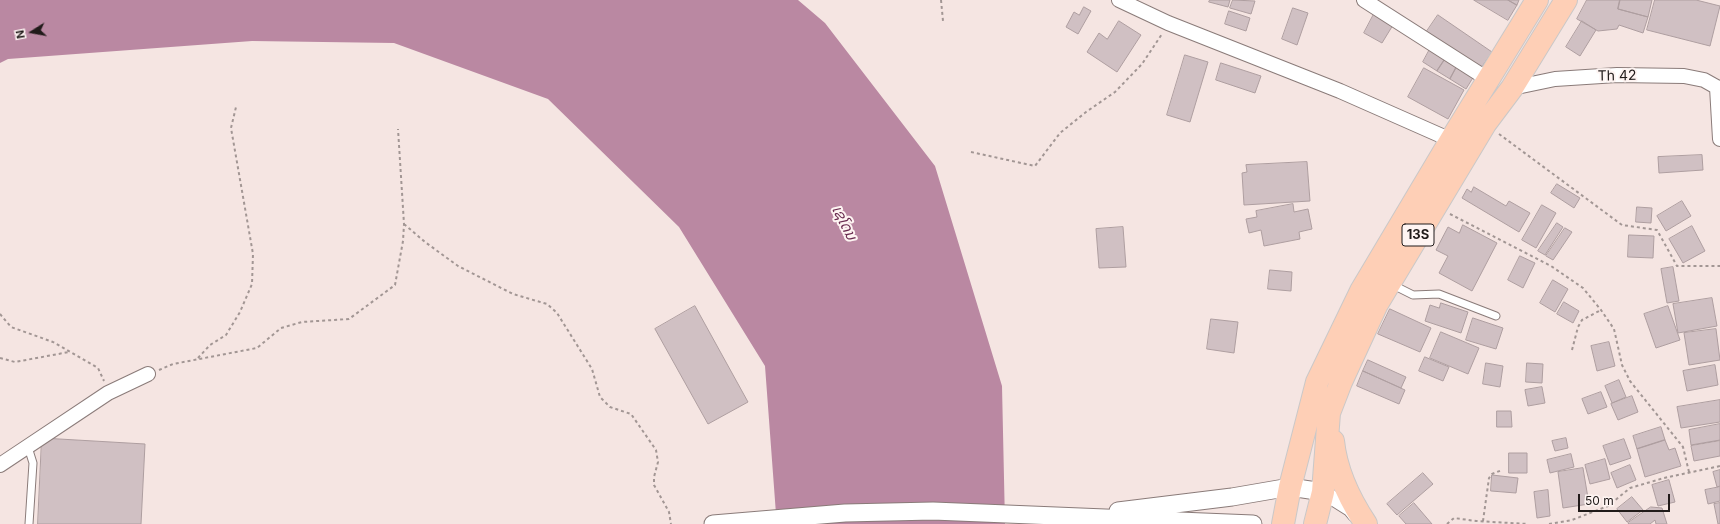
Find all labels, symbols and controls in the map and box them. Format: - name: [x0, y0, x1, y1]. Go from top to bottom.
- north arrow: [12, 12, 52, 52]
- text: N: [13, 29, 28, 40]
- street label: Th 42: [1597, 67, 1637, 85]
- water label: ເຊໂດນ: [828, 203, 860, 243]
- road number: 13S: [1402, 224, 1434, 246]
- scale bar: [1580, 486, 1672, 512]
- text: 50 m: [1585, 493, 1614, 508]

